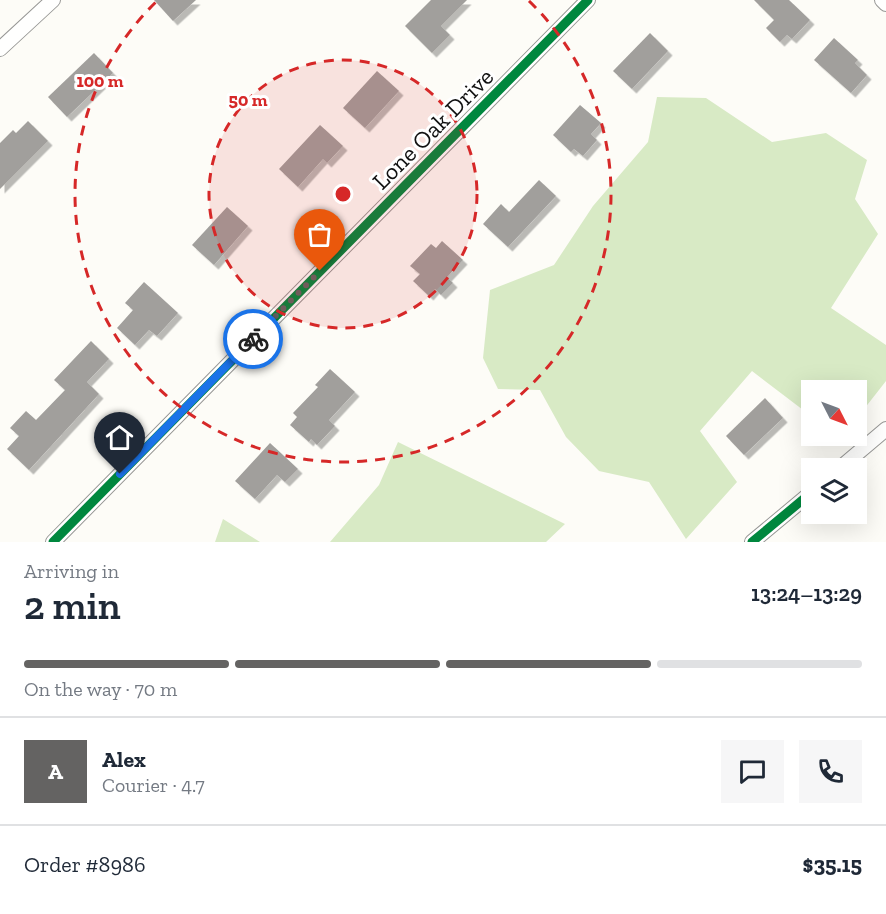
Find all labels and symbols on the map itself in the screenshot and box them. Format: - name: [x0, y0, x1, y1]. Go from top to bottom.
- street label: Lone Oak Drive: [366, 62, 499, 195]
- text: 100 m: [76, 70, 124, 92]
- text: 50 m: [229, 89, 268, 111]
- centre of rings: [333, 184, 353, 204]
- pin: [294, 209, 345, 271]
- courier: [223, 309, 283, 369]
- north arrow: [801, 380, 867, 446]
- pin: [94, 412, 145, 474]

